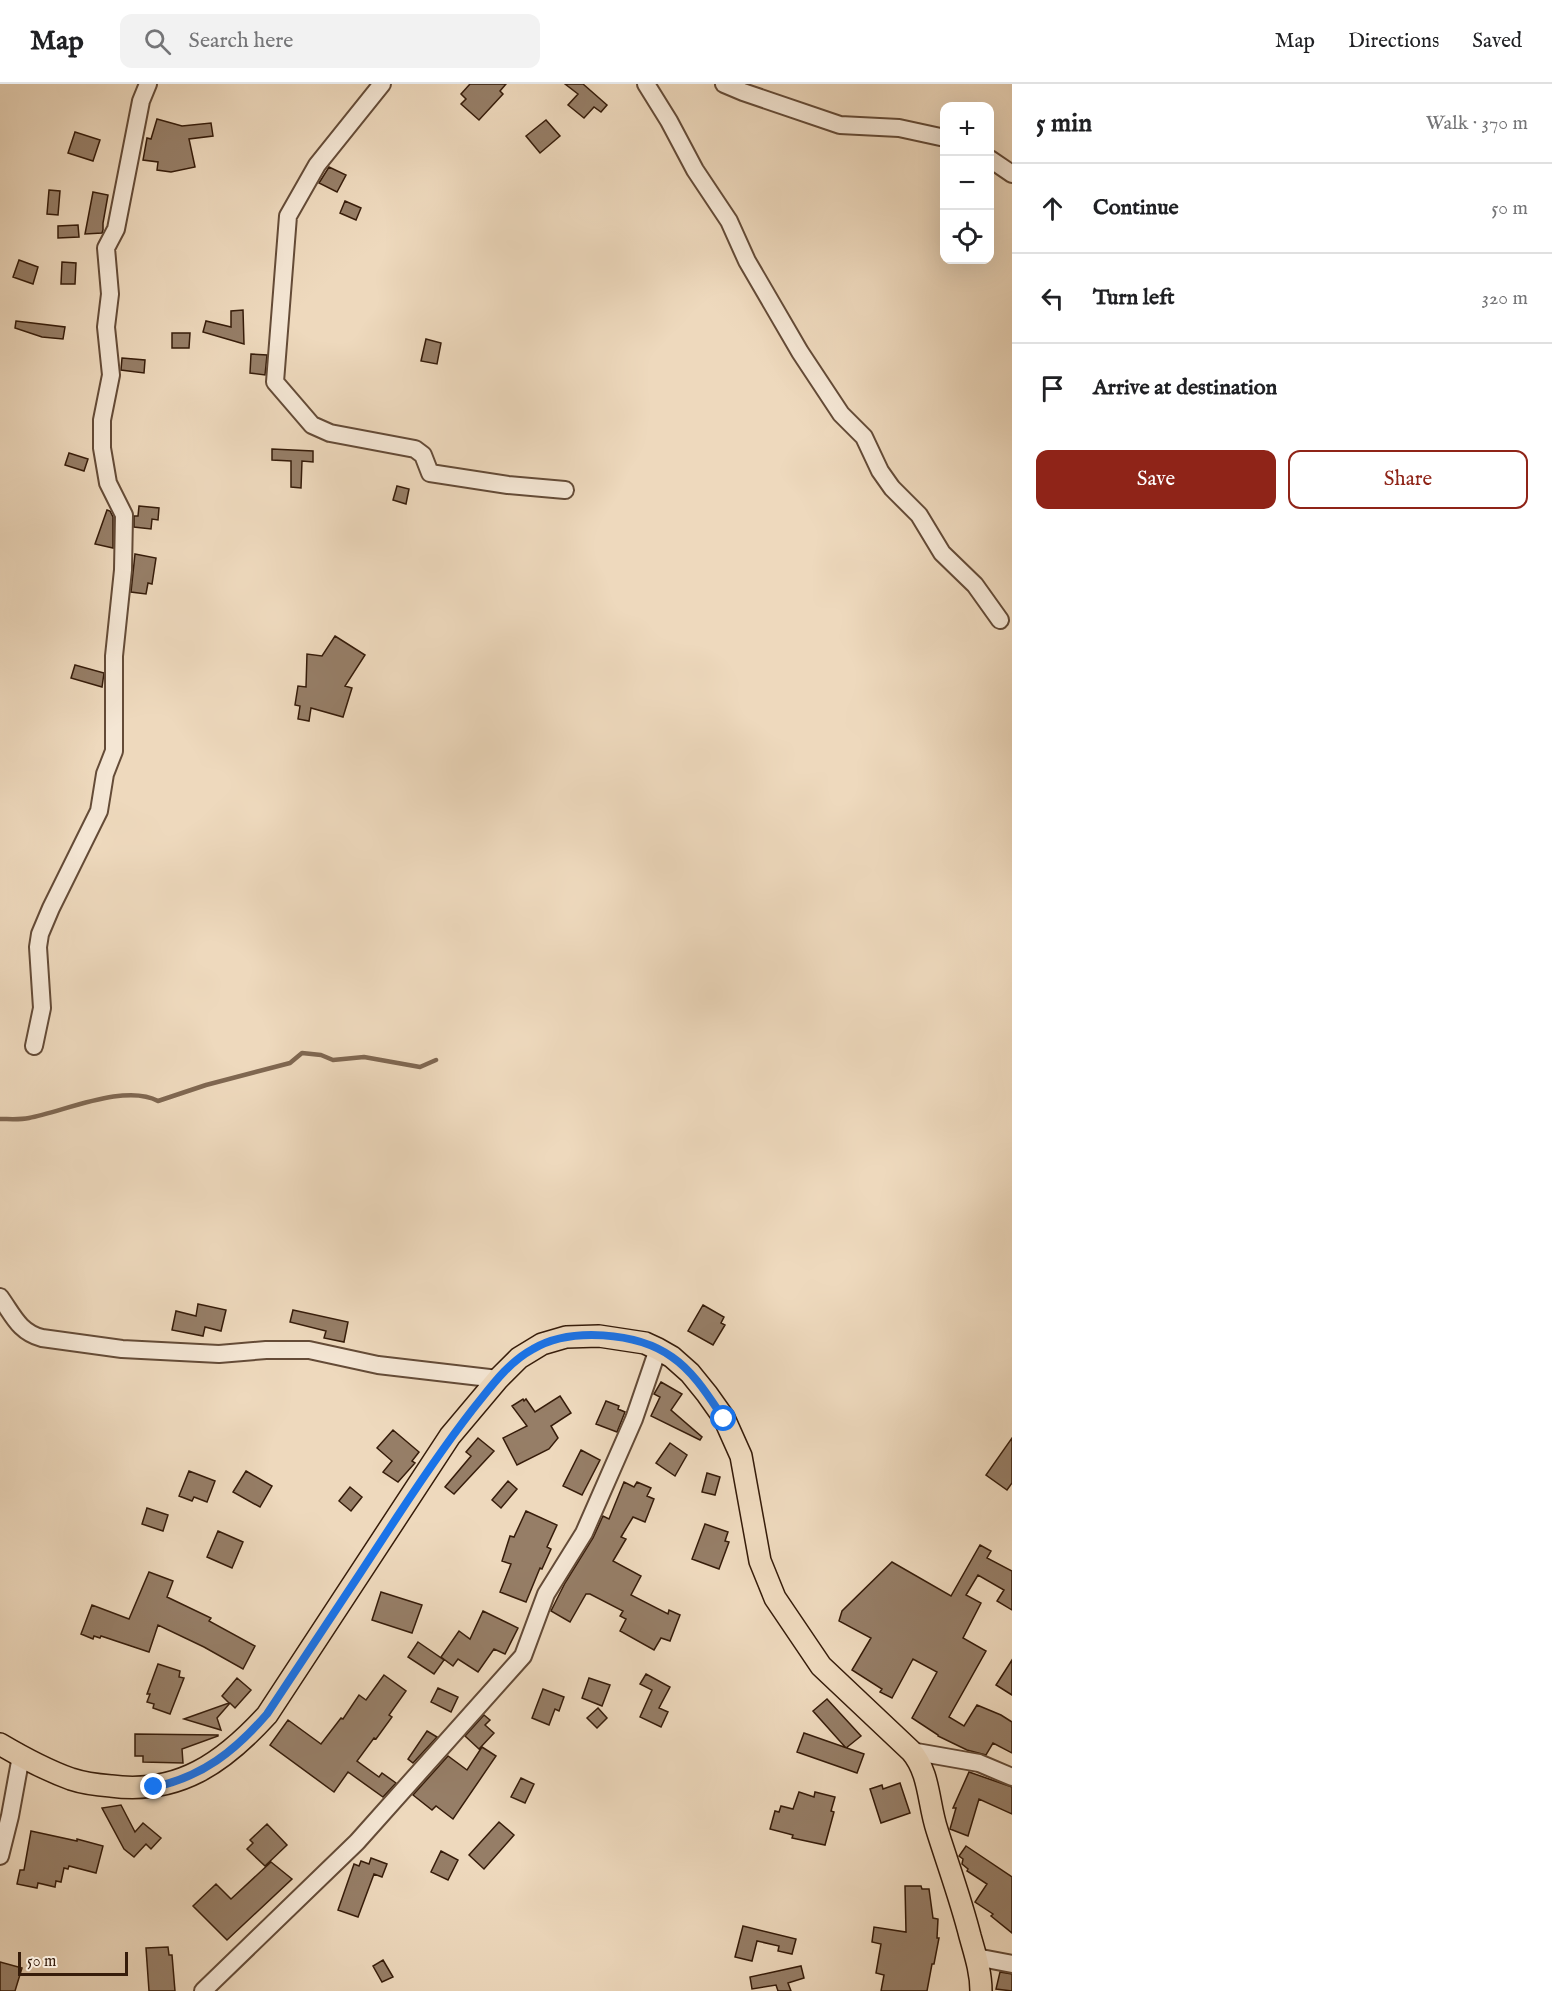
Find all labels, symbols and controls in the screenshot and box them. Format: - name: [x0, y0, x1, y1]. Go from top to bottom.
- search box: [120, 14, 540, 68]
- text: Map: [30, 24, 84, 59]
- icon: search: [141, 25, 174, 58]
- text: Search here: [189, 27, 293, 55]
- text: Map: [1275, 28, 1315, 55]
- text: Directions: [1348, 28, 1439, 55]
- text: Saved: [1472, 28, 1522, 55]
- map controls: [940, 102, 994, 264]
- button: +: [940, 102, 994, 156]
- text: 5 min: [1036, 107, 1092, 140]
- text: Walk · 370 m: [1426, 111, 1528, 136]
- button: −: [940, 156, 994, 210]
- icon: ahead: [1036, 192, 1069, 225]
- text: Continue: [1093, 194, 1179, 222]
- text: 50 m: [1491, 196, 1528, 221]
- button: locate: [940, 210, 994, 264]
- icon: left: [1036, 282, 1069, 315]
- text: Turn left: [1093, 284, 1175, 312]
- text: 320 m: [1482, 286, 1528, 311]
- icon: arrive: [1036, 372, 1069, 405]
- text: Arrive at destination: [1093, 374, 1277, 402]
- button: Save: [1036, 450, 1276, 509]
- button: Share: [1288, 450, 1528, 509]
- route start: [710, 1405, 736, 1431]
- route end: [140, 1773, 166, 1799]
- scale bar: [18, 1949, 128, 1976]
- text: 50 m: [27, 1952, 56, 1972]

